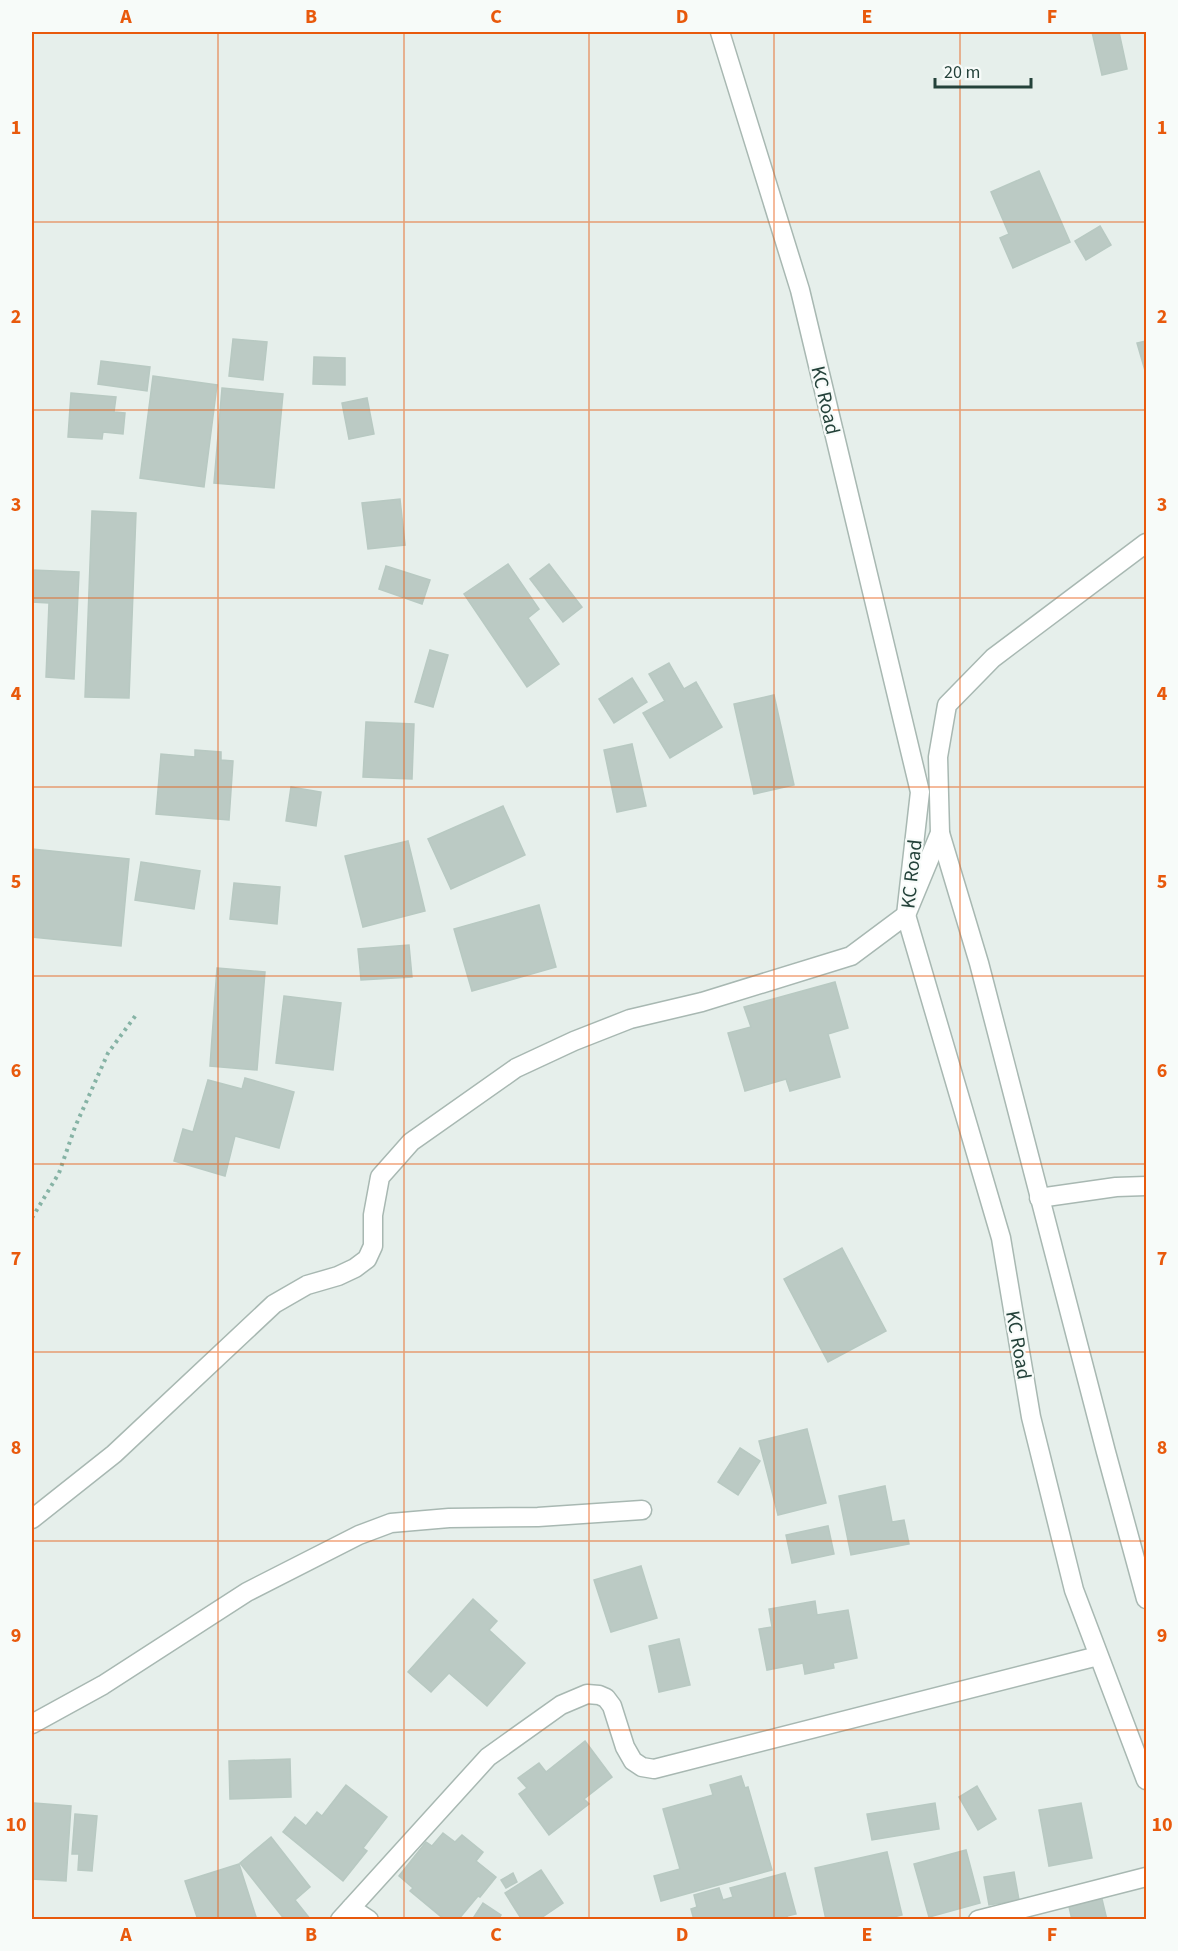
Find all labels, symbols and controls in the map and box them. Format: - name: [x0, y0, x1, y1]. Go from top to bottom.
- text: A: [119, 3, 132, 31]
- text: B: [305, 3, 317, 31]
- text: C: [490, 3, 502, 31]
- text: D: [676, 3, 688, 31]
- text: E: [862, 3, 872, 31]
- text: F: [1047, 3, 1057, 31]
- scale bar: [935, 51, 1031, 89]
- text: 20 m: [944, 60, 980, 85]
- text: 1: [11, 114, 21, 142]
- text: 1: [1157, 114, 1167, 142]
- text: 2: [11, 303, 21, 331]
- text: 2: [1157, 303, 1167, 331]
- street label: KC Road: [804, 363, 846, 437]
- text: 3: [11, 491, 21, 519]
- text: 3: [1157, 491, 1167, 519]
- text: 4: [11, 680, 22, 708]
- text: 4: [1157, 680, 1168, 708]
- street label: KC Road: [894, 838, 930, 910]
- text: 5: [11, 868, 21, 896]
- text: 5: [1157, 868, 1167, 896]
- text: 6: [11, 1057, 21, 1085]
- text: 6: [1157, 1057, 1167, 1085]
- text: 7: [11, 1245, 21, 1273]
- text: 7: [1157, 1245, 1167, 1273]
- street label: KC Road: [998, 1309, 1038, 1382]
- text: 8: [11, 1434, 21, 1462]
- text: 8: [1157, 1434, 1167, 1462]
- text: 9: [11, 1622, 21, 1650]
- text: 9: [1157, 1622, 1167, 1650]
- text: 10: [5, 1811, 27, 1839]
- text: 10: [1151, 1811, 1173, 1839]
- text: A: [119, 1921, 132, 1949]
- text: B: [305, 1921, 317, 1949]
- text: C: [490, 1921, 502, 1949]
- text: D: [676, 1921, 688, 1949]
- text: E: [862, 1921, 872, 1949]
- text: F: [1047, 1921, 1057, 1949]

